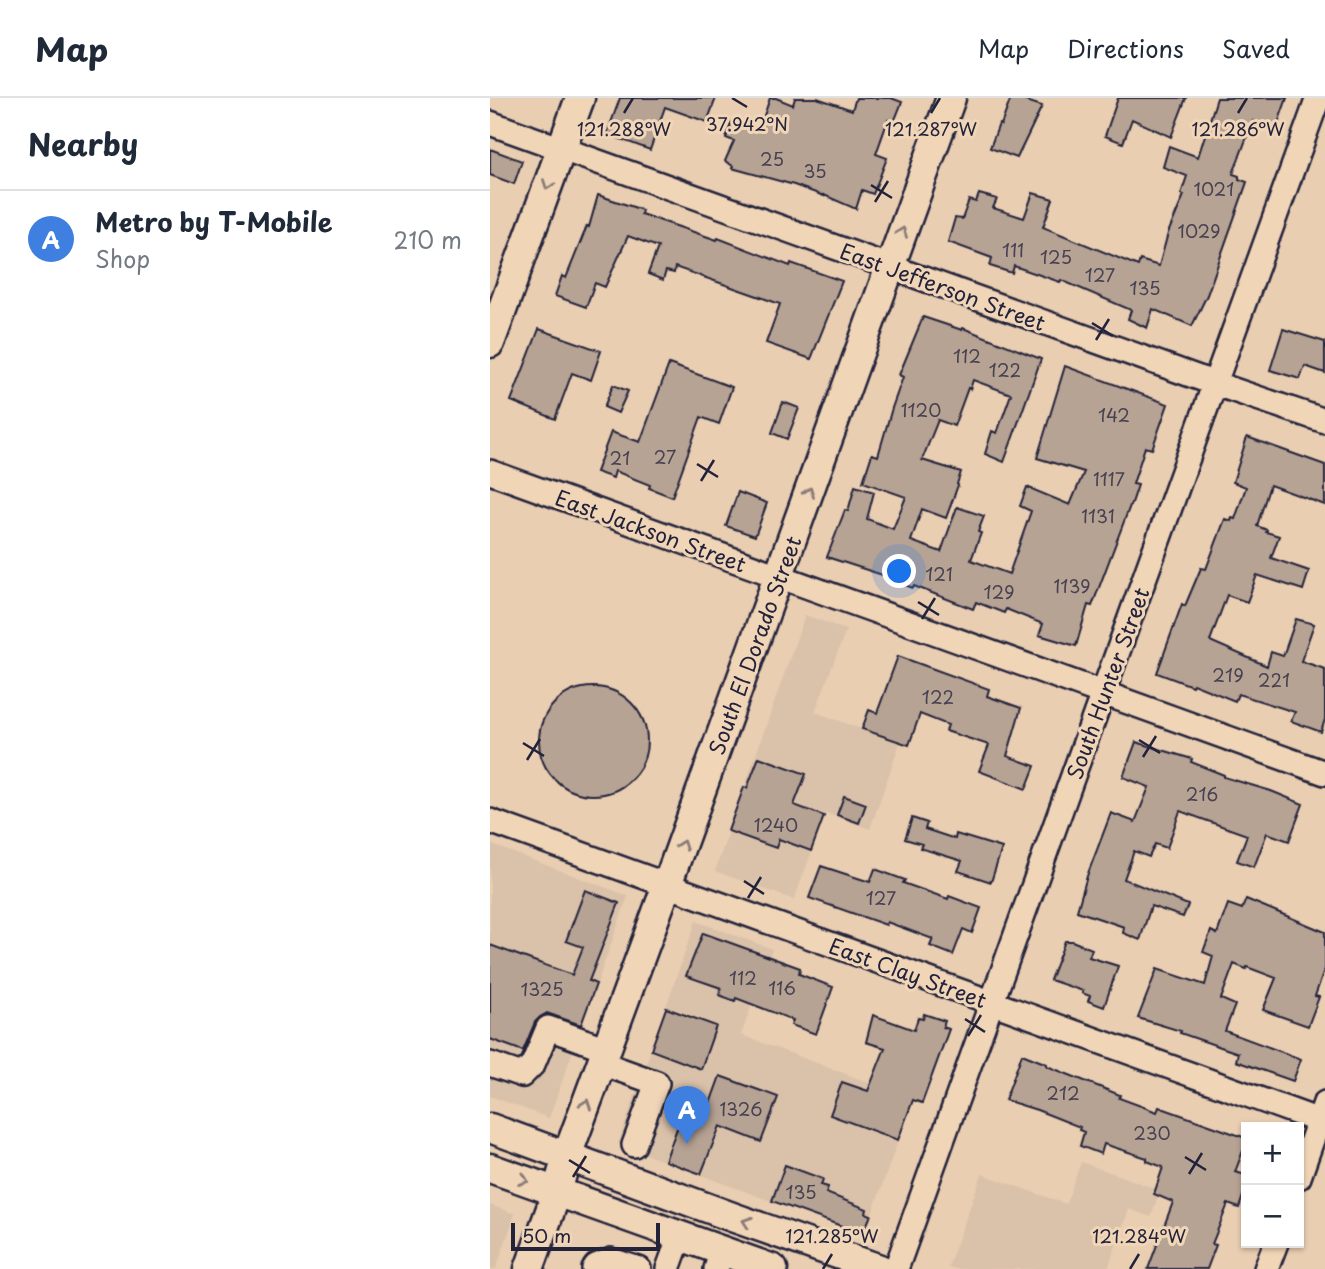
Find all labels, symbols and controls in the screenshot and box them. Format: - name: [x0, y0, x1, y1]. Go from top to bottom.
- text: Map: [35, 23, 108, 73]
- text: Map: [978, 30, 1029, 66]
- text: Directions: [1067, 30, 1184, 66]
- text: Saved: [1222, 30, 1290, 66]
- text: 37.942°N: [706, 110, 788, 137]
- text: 121.288°W: [577, 115, 671, 142]
- text: 121.287°W: [885, 115, 978, 142]
- text: 121.286°W: [1191, 115, 1285, 142]
- text: Nearby: [28, 121, 138, 166]
- house number: 25: [760, 145, 784, 172]
- house number: 35: [803, 157, 827, 184]
- house number: 1021: [1194, 175, 1234, 202]
- one-way arrow: [542, 178, 556, 190]
- text: Metro by T-Mobile: [95, 202, 332, 241]
- house number: 1029: [1178, 217, 1220, 244]
- text: A: [42, 222, 60, 257]
- text: 210 m: [394, 222, 462, 257]
- one-way arrow: [894, 227, 908, 239]
- street label: East Jefferson Street: [836, 234, 1050, 338]
- house number: 111: [1002, 236, 1024, 263]
- text: Shop: [95, 241, 150, 276]
- house number: 125: [1040, 243, 1072, 270]
- house number: 127: [1085, 261, 1115, 288]
- house number: 135: [1129, 274, 1161, 301]
- house number: 112: [953, 342, 981, 369]
- house number: 122: [989, 356, 1021, 383]
- house number: 1120: [901, 396, 941, 423]
- house number: 142: [1098, 401, 1130, 428]
- house number: 27: [654, 443, 676, 470]
- house number: 21: [610, 444, 630, 471]
- house number: 1117: [1093, 465, 1125, 492]
- street label: East Jackson Street: [551, 481, 751, 579]
- one-way arrow: [800, 487, 814, 499]
- house number: 1131: [1081, 502, 1115, 529]
- street label: South El Dorado Street: [699, 531, 809, 759]
- your location: [882, 554, 916, 588]
- house number: 121: [925, 560, 953, 587]
- house number: 1139: [1053, 572, 1091, 599]
- house number: 129: [983, 578, 1015, 605]
- street label: South Hunter Street: [1057, 583, 1157, 783]
- house number: 219: [1212, 661, 1244, 688]
- house number: 221: [1258, 666, 1290, 693]
- house number: 122: [922, 683, 954, 710]
- house number: 216: [1186, 780, 1218, 807]
- house number: 1240: [754, 811, 798, 838]
- one-way arrow: [674, 839, 688, 851]
- house number: 127: [866, 884, 896, 911]
- street label: East Clay Street: [825, 929, 991, 1015]
- house number: 112: [729, 964, 757, 991]
- house number: 116: [768, 974, 796, 1001]
- house number: 1325: [520, 975, 564, 1002]
- house number: 212: [1046, 1079, 1080, 1106]
- pin: A: [664, 1086, 710, 1144]
- house number: 1326: [720, 1095, 762, 1122]
- one-way arrow: [578, 1099, 592, 1111]
- house number: 230: [1133, 1119, 1171, 1146]
- map controls: [1241, 1122, 1304, 1248]
- button: +: [1241, 1122, 1304, 1185]
- one-way arrow: [517, 1172, 529, 1186]
- house number: 135: [785, 1178, 817, 1205]
- button: −: [1241, 1185, 1304, 1248]
- one-way arrow: [741, 1216, 753, 1230]
- scale bar: [511, 1220, 660, 1252]
- text: 50 m: [522, 1221, 571, 1249]
- text: 121.285°W: [786, 1222, 879, 1249]
- text: 121.284°W: [1092, 1222, 1186, 1249]

